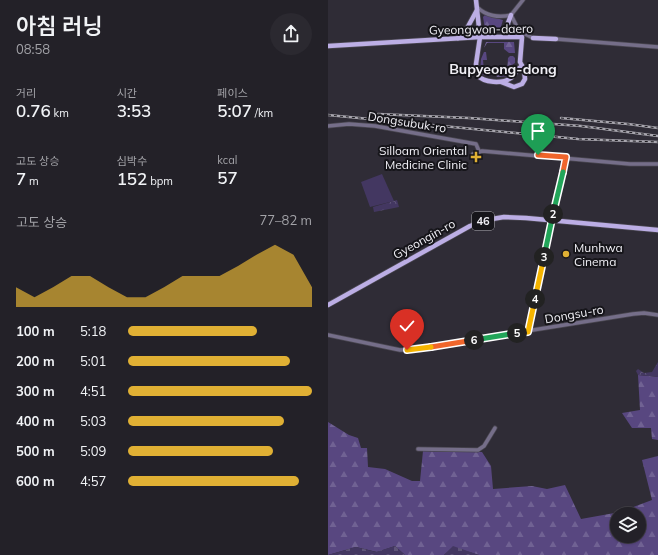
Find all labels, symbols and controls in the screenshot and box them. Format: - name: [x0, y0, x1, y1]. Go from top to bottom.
- text: 아침 러닝: [16, 12, 103, 40]
- button: share: [270, 13, 312, 55]
- street label: Gyeongwon-daero: [429, 21, 533, 37]
- text: 08:58: [16, 41, 50, 57]
- district label: Bupyeong-dong: [449, 60, 557, 78]
- text: 거리: [16, 86, 36, 100]
- text: 시간: [117, 86, 137, 100]
- text: 페이스: [217, 86, 248, 100]
- text: 0.76: [16, 100, 51, 121]
- text: 3:53: [117, 100, 151, 121]
- text: 5:07: [217, 100, 252, 121]
- text: km: [51, 106, 69, 120]
- text: /km: [252, 106, 273, 120]
- street label: Dongsubuk-ro: [367, 108, 447, 136]
- pin: [521, 114, 555, 155]
- icon: arrive: [527, 120, 549, 142]
- place label: Silloam Oriental Medicine Clinic: [379, 143, 467, 172]
- marker: Silloam Oriental Medicine Clinic: [470, 151, 482, 163]
- text: kcal: [217, 153, 237, 167]
- text: 고도 상승: [16, 154, 59, 168]
- text: 심박수: [117, 154, 147, 168]
- text: 57: [217, 167, 238, 188]
- text: 7: [16, 168, 26, 189]
- text: 152: [117, 168, 147, 189]
- text: m: [26, 174, 39, 188]
- text: bpm: [147, 174, 173, 188]
- pin: 2: [543, 204, 563, 224]
- text: 2: [550, 207, 556, 221]
- text: 77–82 m: [259, 212, 312, 228]
- road number: 46: [472, 212, 494, 230]
- text: 고도 상승: [16, 214, 67, 230]
- street label: Gyeongin-ro: [390, 216, 458, 262]
- place label: Munhwa Cinema: [574, 240, 623, 269]
- pin: 3: [534, 247, 554, 267]
- marker: Munhwa Cinema: [561, 249, 571, 259]
- text: 3: [541, 250, 547, 264]
- pin: 4: [525, 289, 545, 309]
- text: 4: [532, 292, 538, 306]
- street label: Dongsu-ro: [544, 301, 605, 327]
- pin: [390, 309, 424, 350]
- icon: check: [396, 315, 418, 337]
- text: 100 m: [16, 323, 55, 339]
- text: 5:18: [80, 323, 106, 339]
- pin: 5: [507, 323, 527, 343]
- text: 5: [514, 326, 520, 340]
- pin: 6: [464, 330, 484, 350]
- text: 6: [471, 333, 477, 347]
- text: 200 m: [16, 353, 55, 369]
- text: 5:01: [80, 353, 106, 369]
- text: 300 m: [16, 383, 55, 399]
- text: 4:51: [80, 383, 106, 399]
- text: 400 m: [16, 413, 55, 429]
- text: 5:03: [80, 413, 106, 429]
- text: 500 m: [16, 443, 55, 459]
- text: 5:09: [80, 443, 106, 459]
- text: 600 m: [16, 473, 55, 489]
- text: 4:57: [80, 473, 106, 489]
- map controls: [610, 507, 646, 543]
- button: layers: [610, 507, 646, 543]

